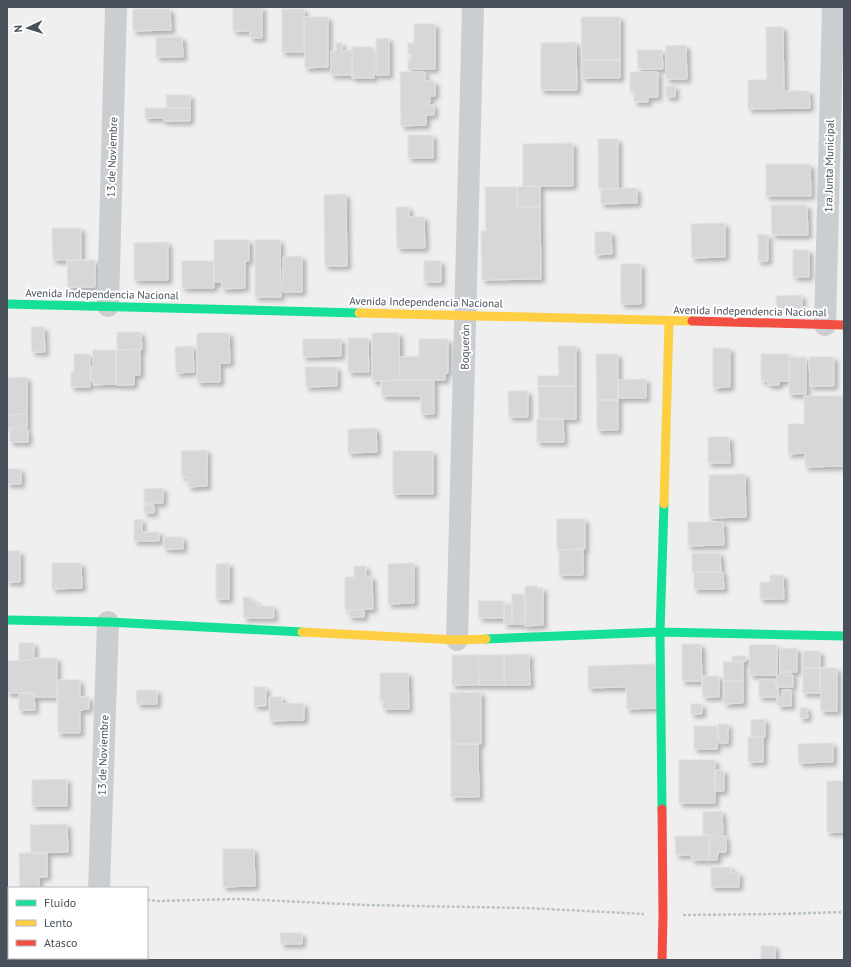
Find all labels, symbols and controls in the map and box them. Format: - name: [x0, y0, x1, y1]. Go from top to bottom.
- north arrow: [8, 8, 48, 48]
- text: N: [11, 25, 25, 33]
- street label: 13 de Noviembre: [104, 116, 120, 198]
- street label: 1ra. Junta Municipal: [821, 119, 837, 213]
- street label: Avenida Independencia Nacional: [25, 286, 180, 302]
- street label: Avenida Independencia Nacional: [349, 294, 504, 310]
- street label: Avenida Independencia Nacional: [673, 303, 828, 319]
- street label: Boquerón: [458, 324, 472, 370]
- street label: 13 de Noviembre: [95, 714, 111, 796]
- legend: [8, 887, 148, 959]
- text: Fluido: [44, 895, 76, 910]
- text: Lento: [44, 915, 73, 930]
- text: Atasco: [44, 935, 77, 950]

